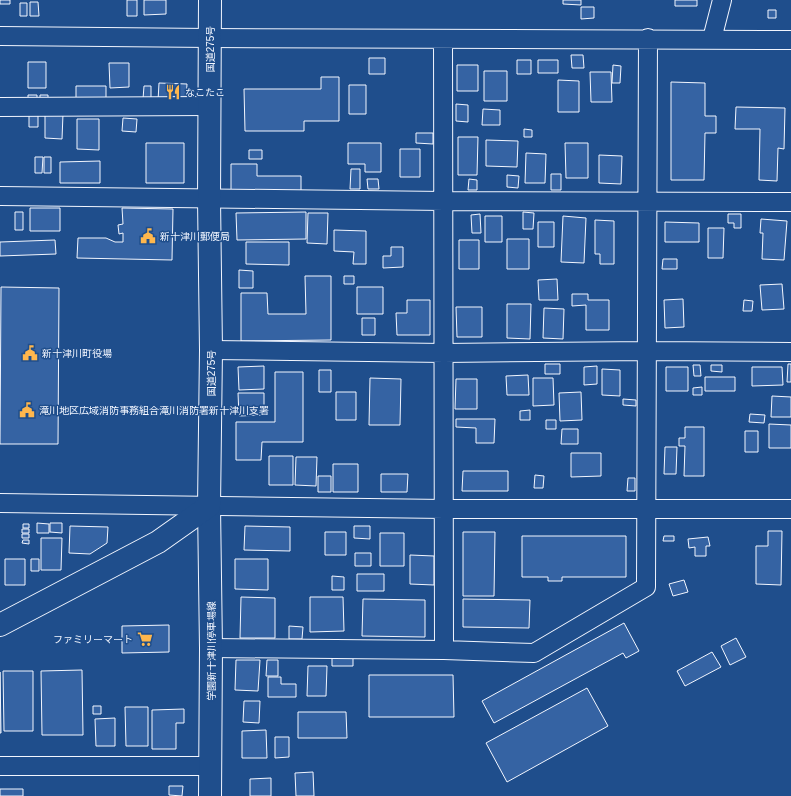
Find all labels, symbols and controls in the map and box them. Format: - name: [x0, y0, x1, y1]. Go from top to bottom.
- street label: 国道275号: [205, 26, 216, 72]
- restaurant icon: なこたこ: [164, 83, 182, 101]
- place label: なこたこ: [185, 87, 225, 98]
- public building icon: 新十津川郵便局: [139, 227, 157, 245]
- place label: 新十津川郵便局: [160, 231, 230, 242]
- public building icon: 新十津川町役場: [21, 344, 39, 362]
- place label: 新十津川町役場: [42, 348, 112, 359]
- street label: 国道275号: [206, 350, 217, 396]
- public building icon: 滝川地区広域消防事務組合滝川消防署新十津川支署: [18, 401, 36, 419]
- place label: 滝川地区広域消防事務組合滝川消防署新十津川支署: [39, 405, 269, 416]
- street label: 学園新十津川停車場線: [206, 601, 217, 701]
- supermarket icon: ファミリーマート: [136, 630, 154, 648]
- place label: ファミリーマート: [53, 634, 133, 645]

